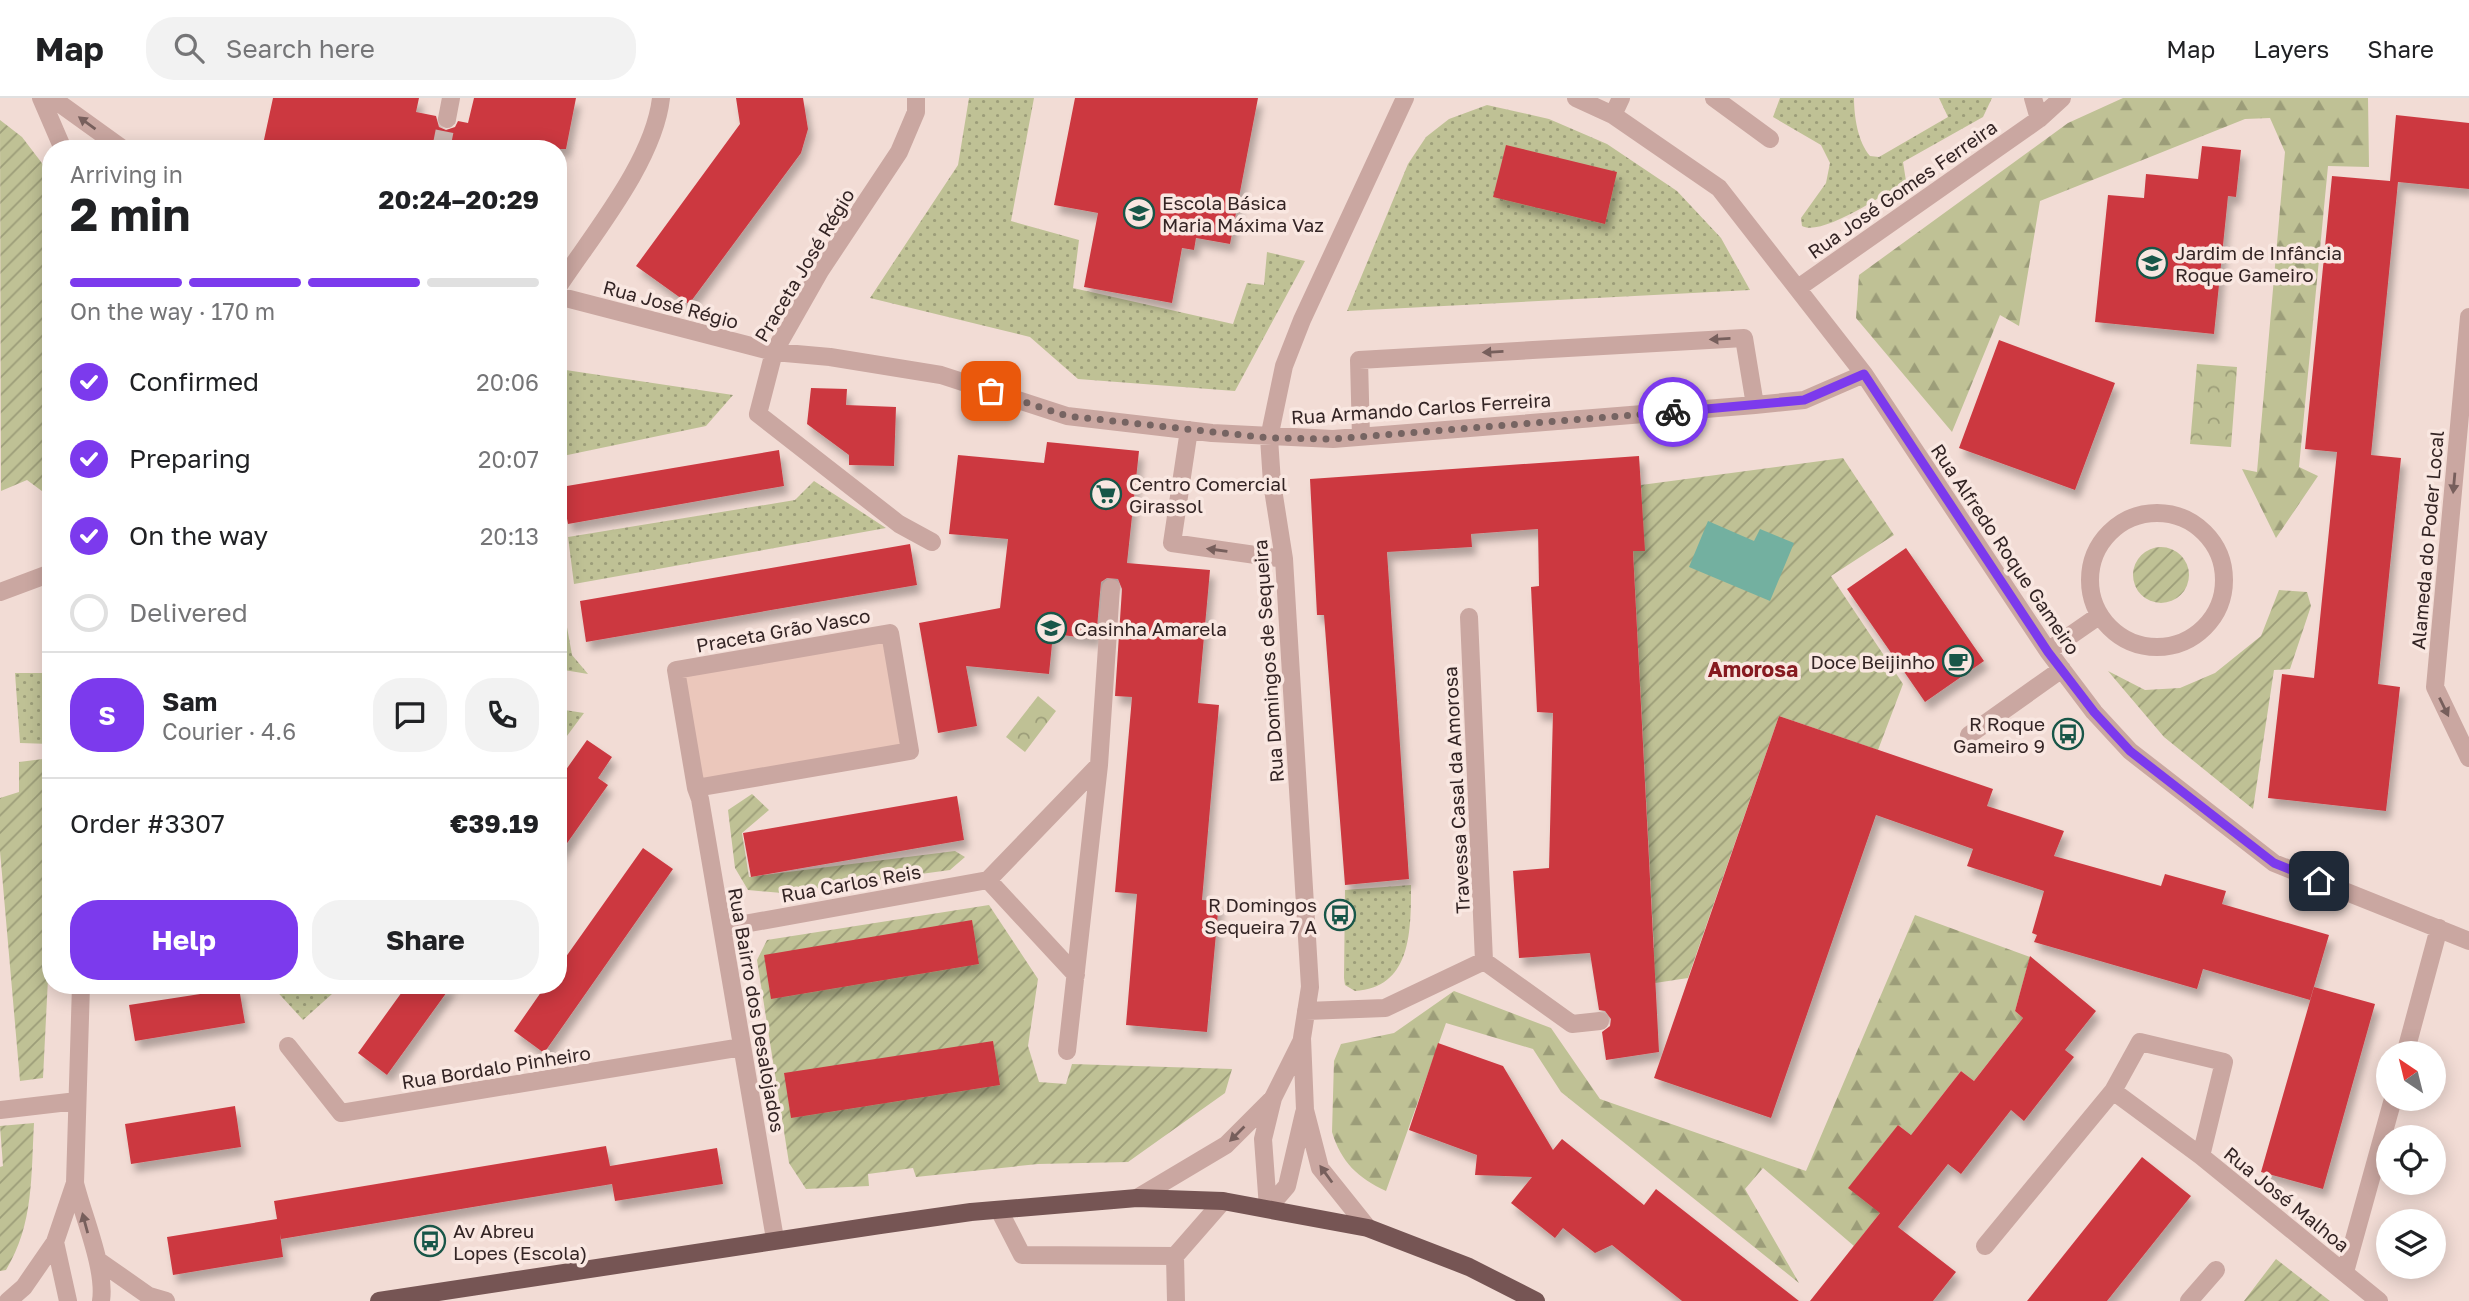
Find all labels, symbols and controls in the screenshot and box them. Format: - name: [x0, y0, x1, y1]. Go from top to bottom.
- search box: [146, 17, 636, 80]
- text: Map: [35, 29, 104, 68]
- icon: search: [170, 29, 208, 67]
- text: Search here: [226, 33, 375, 64]
- text: Map: [2166, 34, 2215, 63]
- text: Layers: [2253, 34, 2329, 63]
- text: Share: [2367, 34, 2434, 63]
- street label: Rua José Gomes Ferreira: [1803, 115, 2001, 263]
- one-way arrow: [78, 117, 96, 131]
- text: Arriving in: [70, 160, 183, 188]
- text: 20:24–20:29: [379, 184, 539, 215]
- street label: Praceta José Régio: [749, 184, 859, 346]
- text: 2 min: [70, 186, 190, 241]
- place label: Escola Básica Maria Máxima Vaz: [1162, 191, 1324, 236]
- school or university icon: Escola Básica Maria Máxima Vaz: [1122, 196, 1156, 230]
- place label: Jardim de Infância Roque Gameiro: [2175, 241, 2342, 286]
- school or university icon: Jardim de Infância Roque Gameiro: [2135, 246, 2169, 280]
- street label: Rua José Régio: [601, 275, 741, 333]
- text: On the way · 170 m: [70, 297, 275, 325]
- one-way arrow: [1709, 334, 1731, 345]
- one-way arrow: [1482, 347, 1504, 358]
- pin: [961, 361, 1021, 421]
- icon: check: [70, 363, 108, 401]
- text: Confirmed: [129, 366, 259, 397]
- text: 20:06: [476, 368, 539, 396]
- icon: bag: [972, 372, 1010, 410]
- courier: [1638, 377, 1708, 447]
- street label: Rua Armando Carlos Ferreira: [1290, 387, 1552, 429]
- icon: bike: [1654, 393, 1692, 431]
- street label: Alameda do Poder Local: [2406, 430, 2448, 650]
- street label: Rua Alfredo Roque Gameiro: [1927, 439, 2085, 659]
- icon: check: [70, 440, 108, 478]
- text: Preparing: [129, 443, 251, 474]
- text: 20:07: [478, 445, 539, 473]
- place label: Centro Comercial Girassol: [1129, 472, 1287, 517]
- one-way arrow: [2448, 472, 2459, 494]
- supermarket icon: Centro Comercial Girassol: [1089, 477, 1123, 511]
- icon: check: [70, 517, 108, 555]
- text: On the way: [129, 520, 268, 551]
- text: 20:13: [480, 522, 539, 550]
- street label: Rua Domingos de Sequeira: [1248, 539, 1288, 783]
- one-way arrow: [1205, 544, 1227, 555]
- text: Delivered: [129, 597, 248, 628]
- street label: Praceta Grão Vasco: [694, 603, 872, 657]
- school or university icon: Casinha Amarela: [1034, 611, 1068, 645]
- place label: Casinha Amarela: [1074, 617, 1227, 640]
- cafe icon: Doce Beijinho: [1941, 644, 1975, 678]
- place label: Doce Beijinho: [1810, 650, 1935, 673]
- district label: Amorosa: [1708, 656, 1798, 682]
- street label: Travessa Casal da Amorosa: [1438, 666, 1474, 914]
- button: chat: [373, 678, 447, 752]
- button: phone: [465, 678, 539, 752]
- text: Sam: [162, 686, 217, 717]
- one-way arrow: [2439, 697, 2450, 717]
- text: S: [98, 700, 116, 731]
- place label: R Roque Gameiro 9: [1953, 712, 2045, 757]
- text: Courier · 4.6: [162, 717, 296, 745]
- bus stop icon: R Roque Gameiro 9: [2051, 717, 2085, 751]
- text: Order #3307: [70, 808, 225, 839]
- text: €39.19: [450, 808, 539, 839]
- pin: [2289, 851, 2349, 911]
- street label: Rua Carlos Reis: [779, 859, 923, 907]
- icon: home: [2300, 862, 2338, 900]
- street label: Rua Bairro dos Desalojados: [724, 886, 790, 1134]
- place label: R Domingos Sequeira 7 A: [1204, 893, 1317, 938]
- bus stop icon: R Domingos Sequeira 7 A: [1323, 898, 1357, 932]
- button: Help: [70, 900, 298, 980]
- button: Share: [312, 900, 539, 980]
- street label: Rua Bordalo Pinheiro: [400, 1041, 592, 1093]
- north arrow: [2376, 1041, 2446, 1111]
- map controls: [2376, 1041, 2446, 1279]
- button: locate: [2376, 1125, 2446, 1195]
- one-way arrow: [1229, 1126, 1245, 1142]
- street label: Rua José Malhoa: [2220, 1142, 2354, 1256]
- one-way arrow: [1319, 1165, 1333, 1184]
- button: layers: [2376, 1209, 2446, 1279]
- one-way arrow: [79, 1212, 90, 1234]
- place label: Av Abreu Lopes (Escola): [453, 1219, 587, 1264]
- bus stop icon: Av Abreu Lopes (Escola): [413, 1224, 447, 1258]

